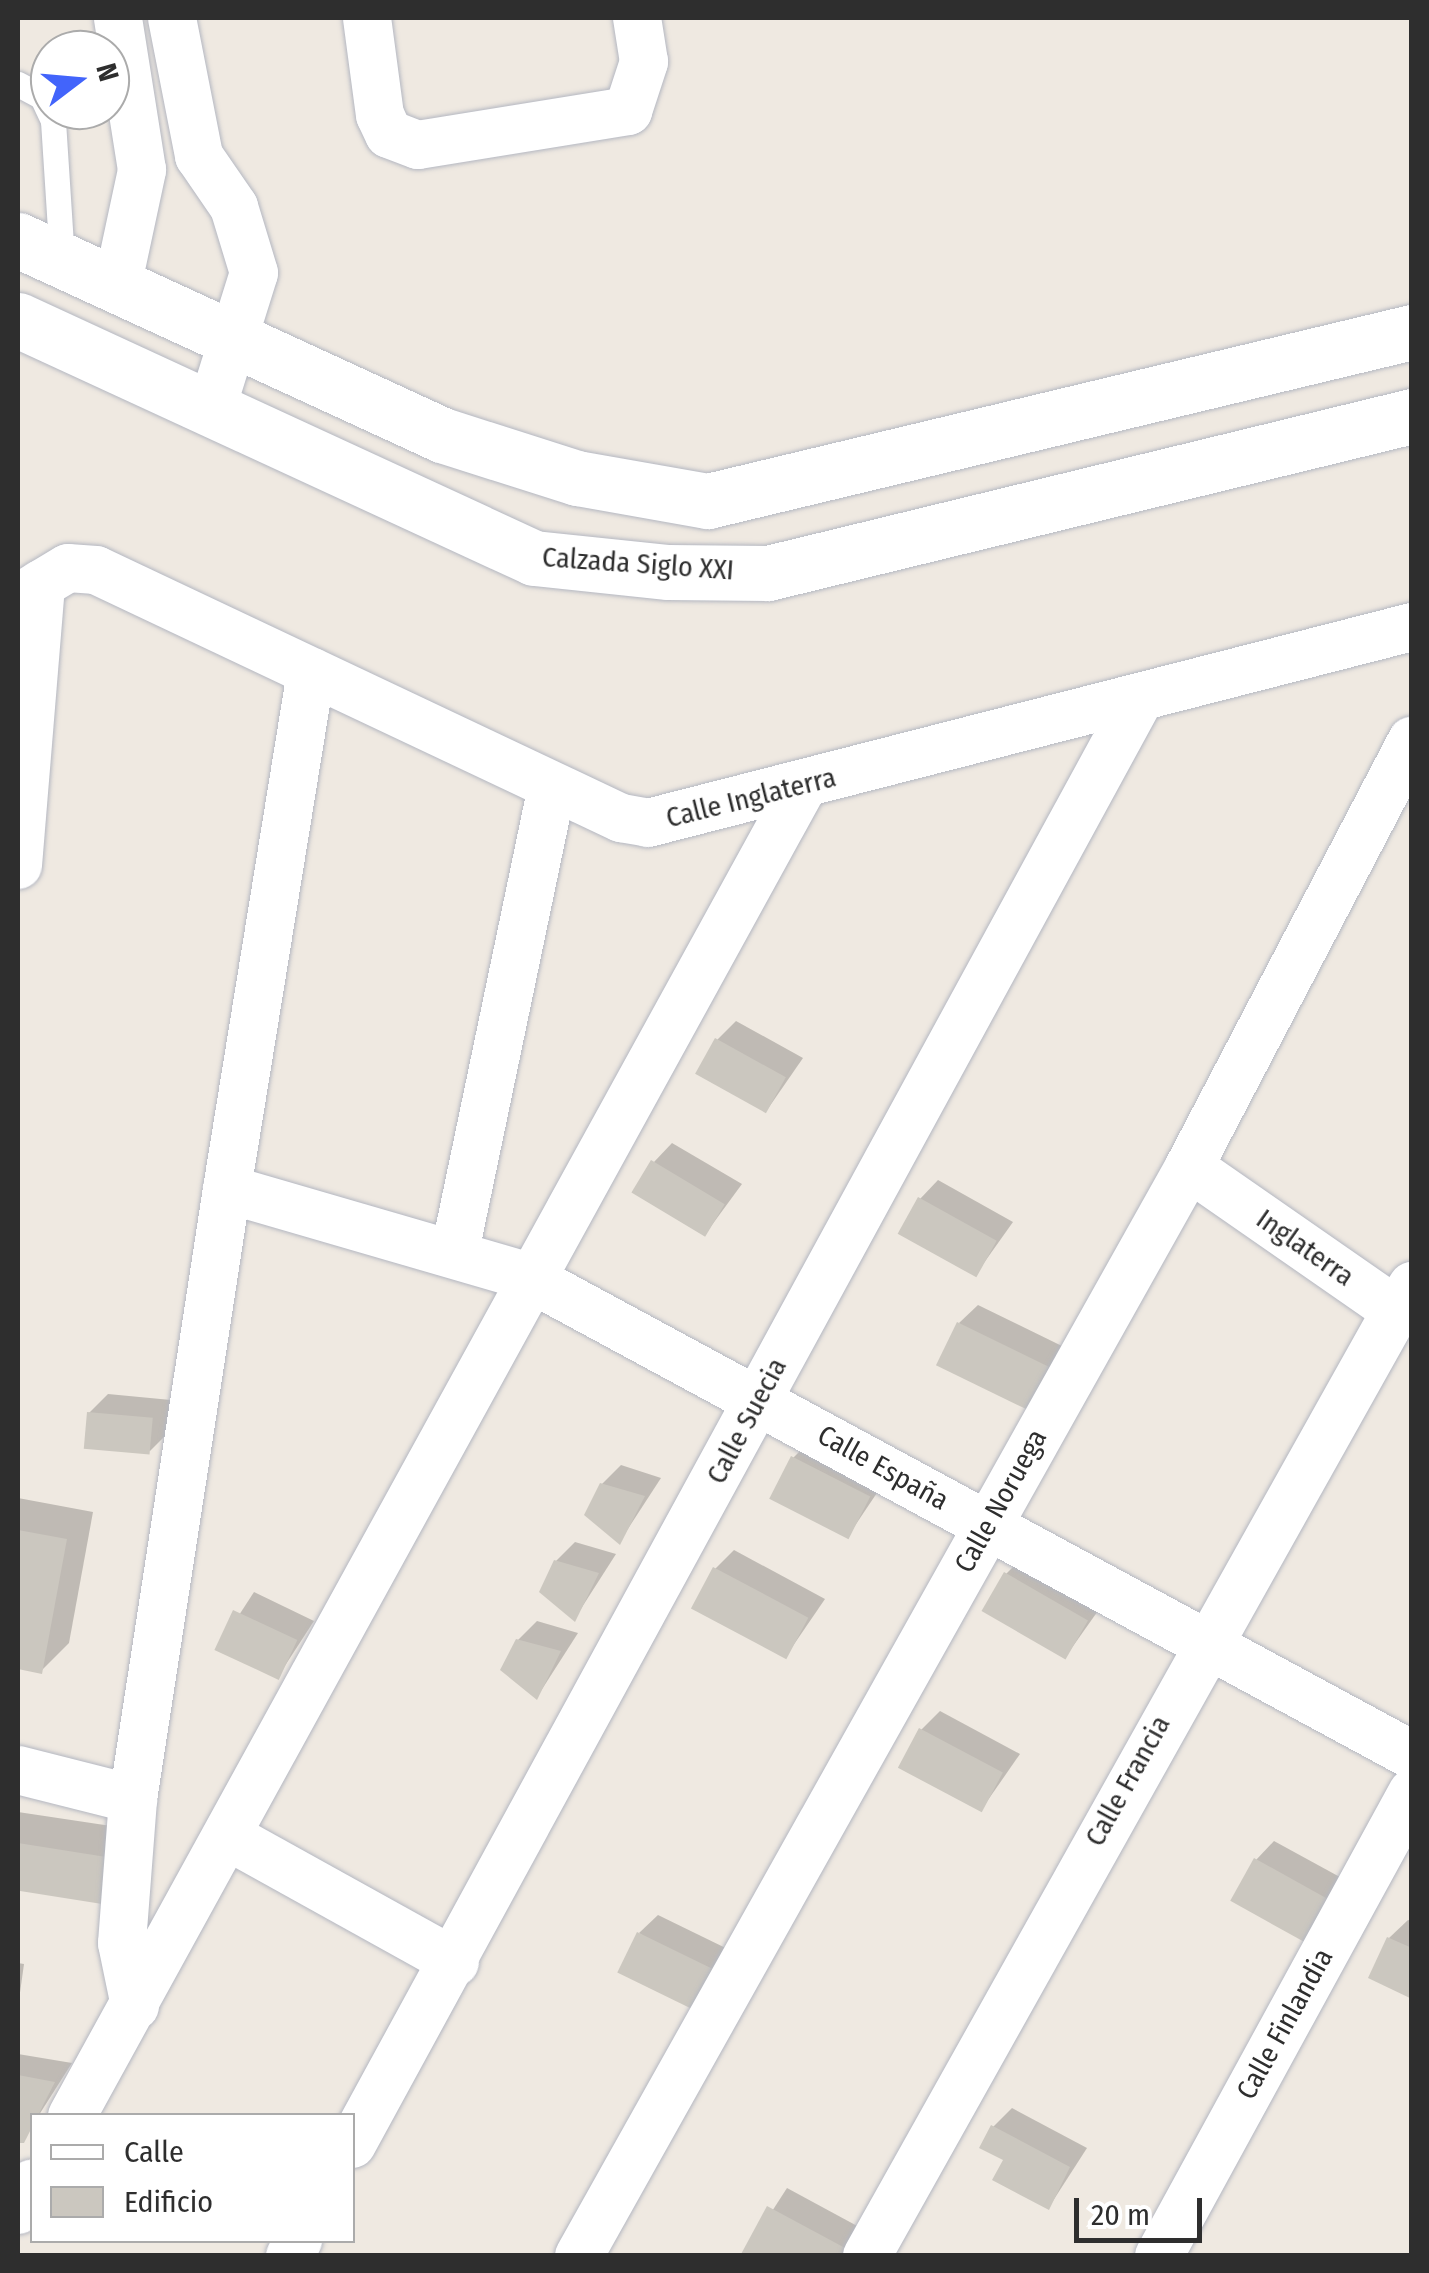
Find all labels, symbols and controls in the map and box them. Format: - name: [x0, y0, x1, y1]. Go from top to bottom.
- north arrow: [30, 30, 130, 130]
- text: N: [89, 60, 126, 85]
- street label: Calzada Siglo XXI: [541, 541, 735, 587]
- street label: Calle Inglaterra: [663, 761, 839, 835]
- street label: Inglaterra: [1250, 1202, 1360, 1294]
- street label: Calle Suecia: [700, 1352, 794, 1490]
- street label: Calle España: [812, 1418, 954, 1518]
- street label: Calle Noruega: [948, 1423, 1054, 1579]
- street label: Calle Francia: [1078, 1710, 1178, 1852]
- street label: Calle Finlandia: [1230, 1943, 1340, 2105]
- legend: [30, 2113, 355, 2243]
- text: Calle: [124, 2134, 184, 2170]
- scale bar: [1079, 2178, 1206, 2240]
- text: Edificio: [124, 2184, 213, 2220]
- text: 20 m: [1091, 2197, 1150, 2233]

